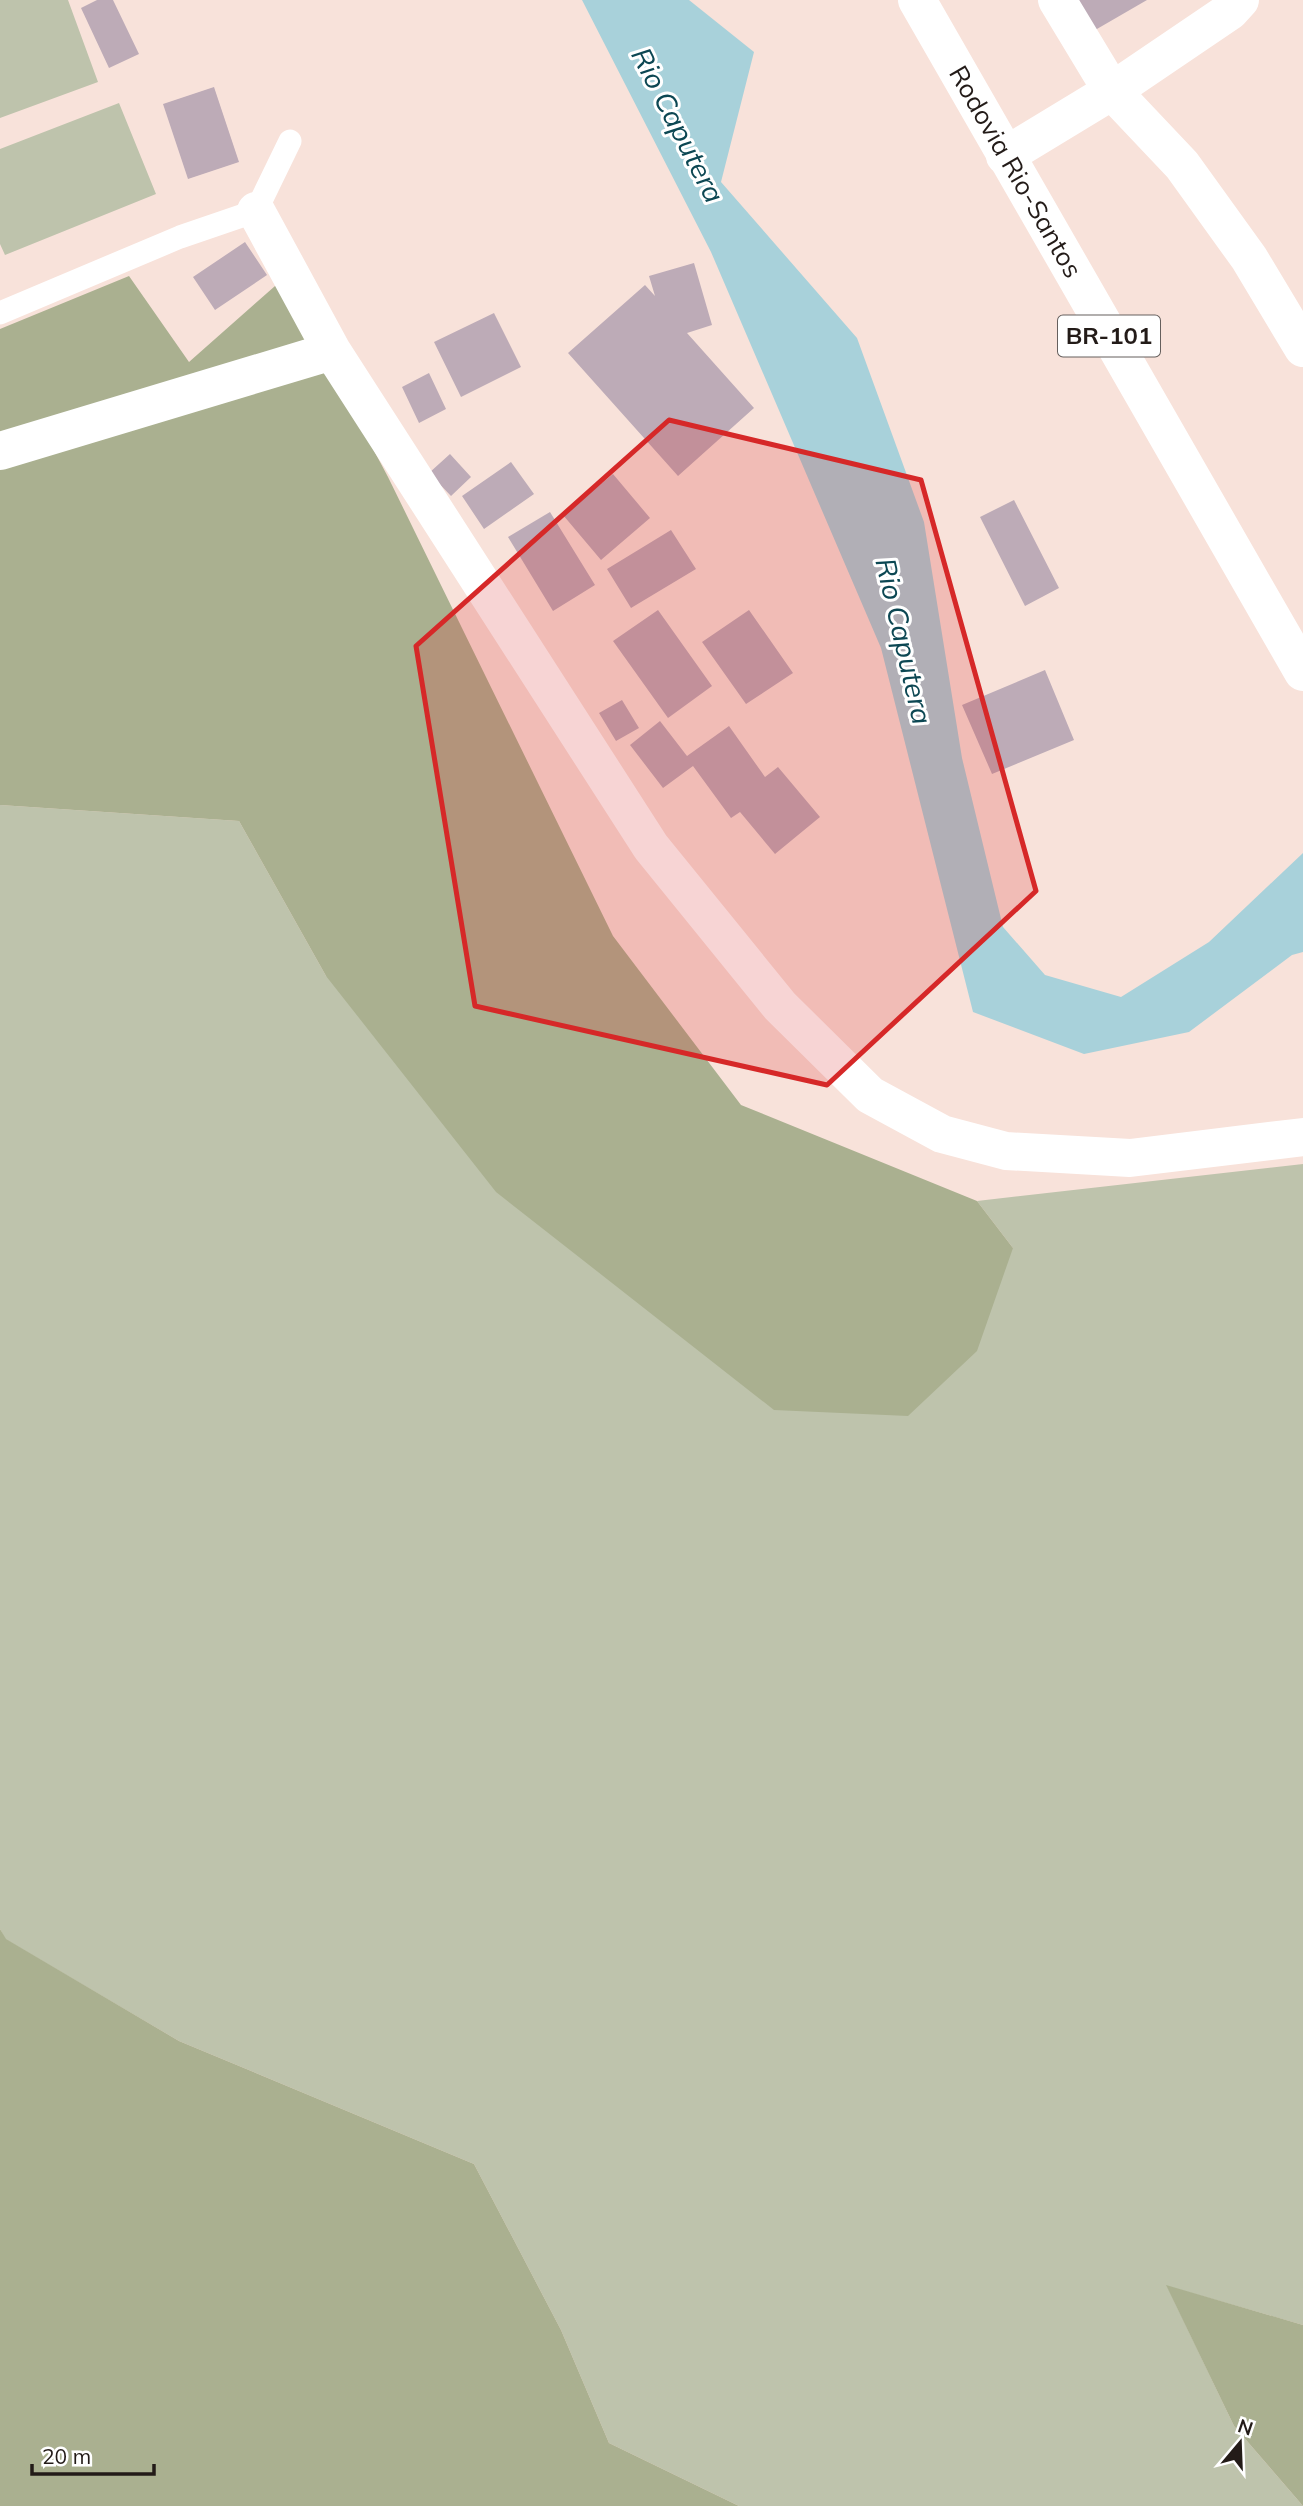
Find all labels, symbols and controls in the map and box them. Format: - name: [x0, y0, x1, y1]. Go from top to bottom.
- water label: Rio Caputera: [624, 41, 733, 208]
- street label: Rodovia Rio-Santos: [942, 60, 1090, 283]
- road number: BR-101: [1058, 316, 1160, 356]
- water label: Rio Caputera: [868, 554, 941, 727]
- north arrow: [1205, 2408, 1275, 2478]
- text: N: [1235, 2413, 1256, 2441]
- scale bar: [32, 2432, 154, 2476]
- text: 20 m: [42, 2443, 91, 2469]

